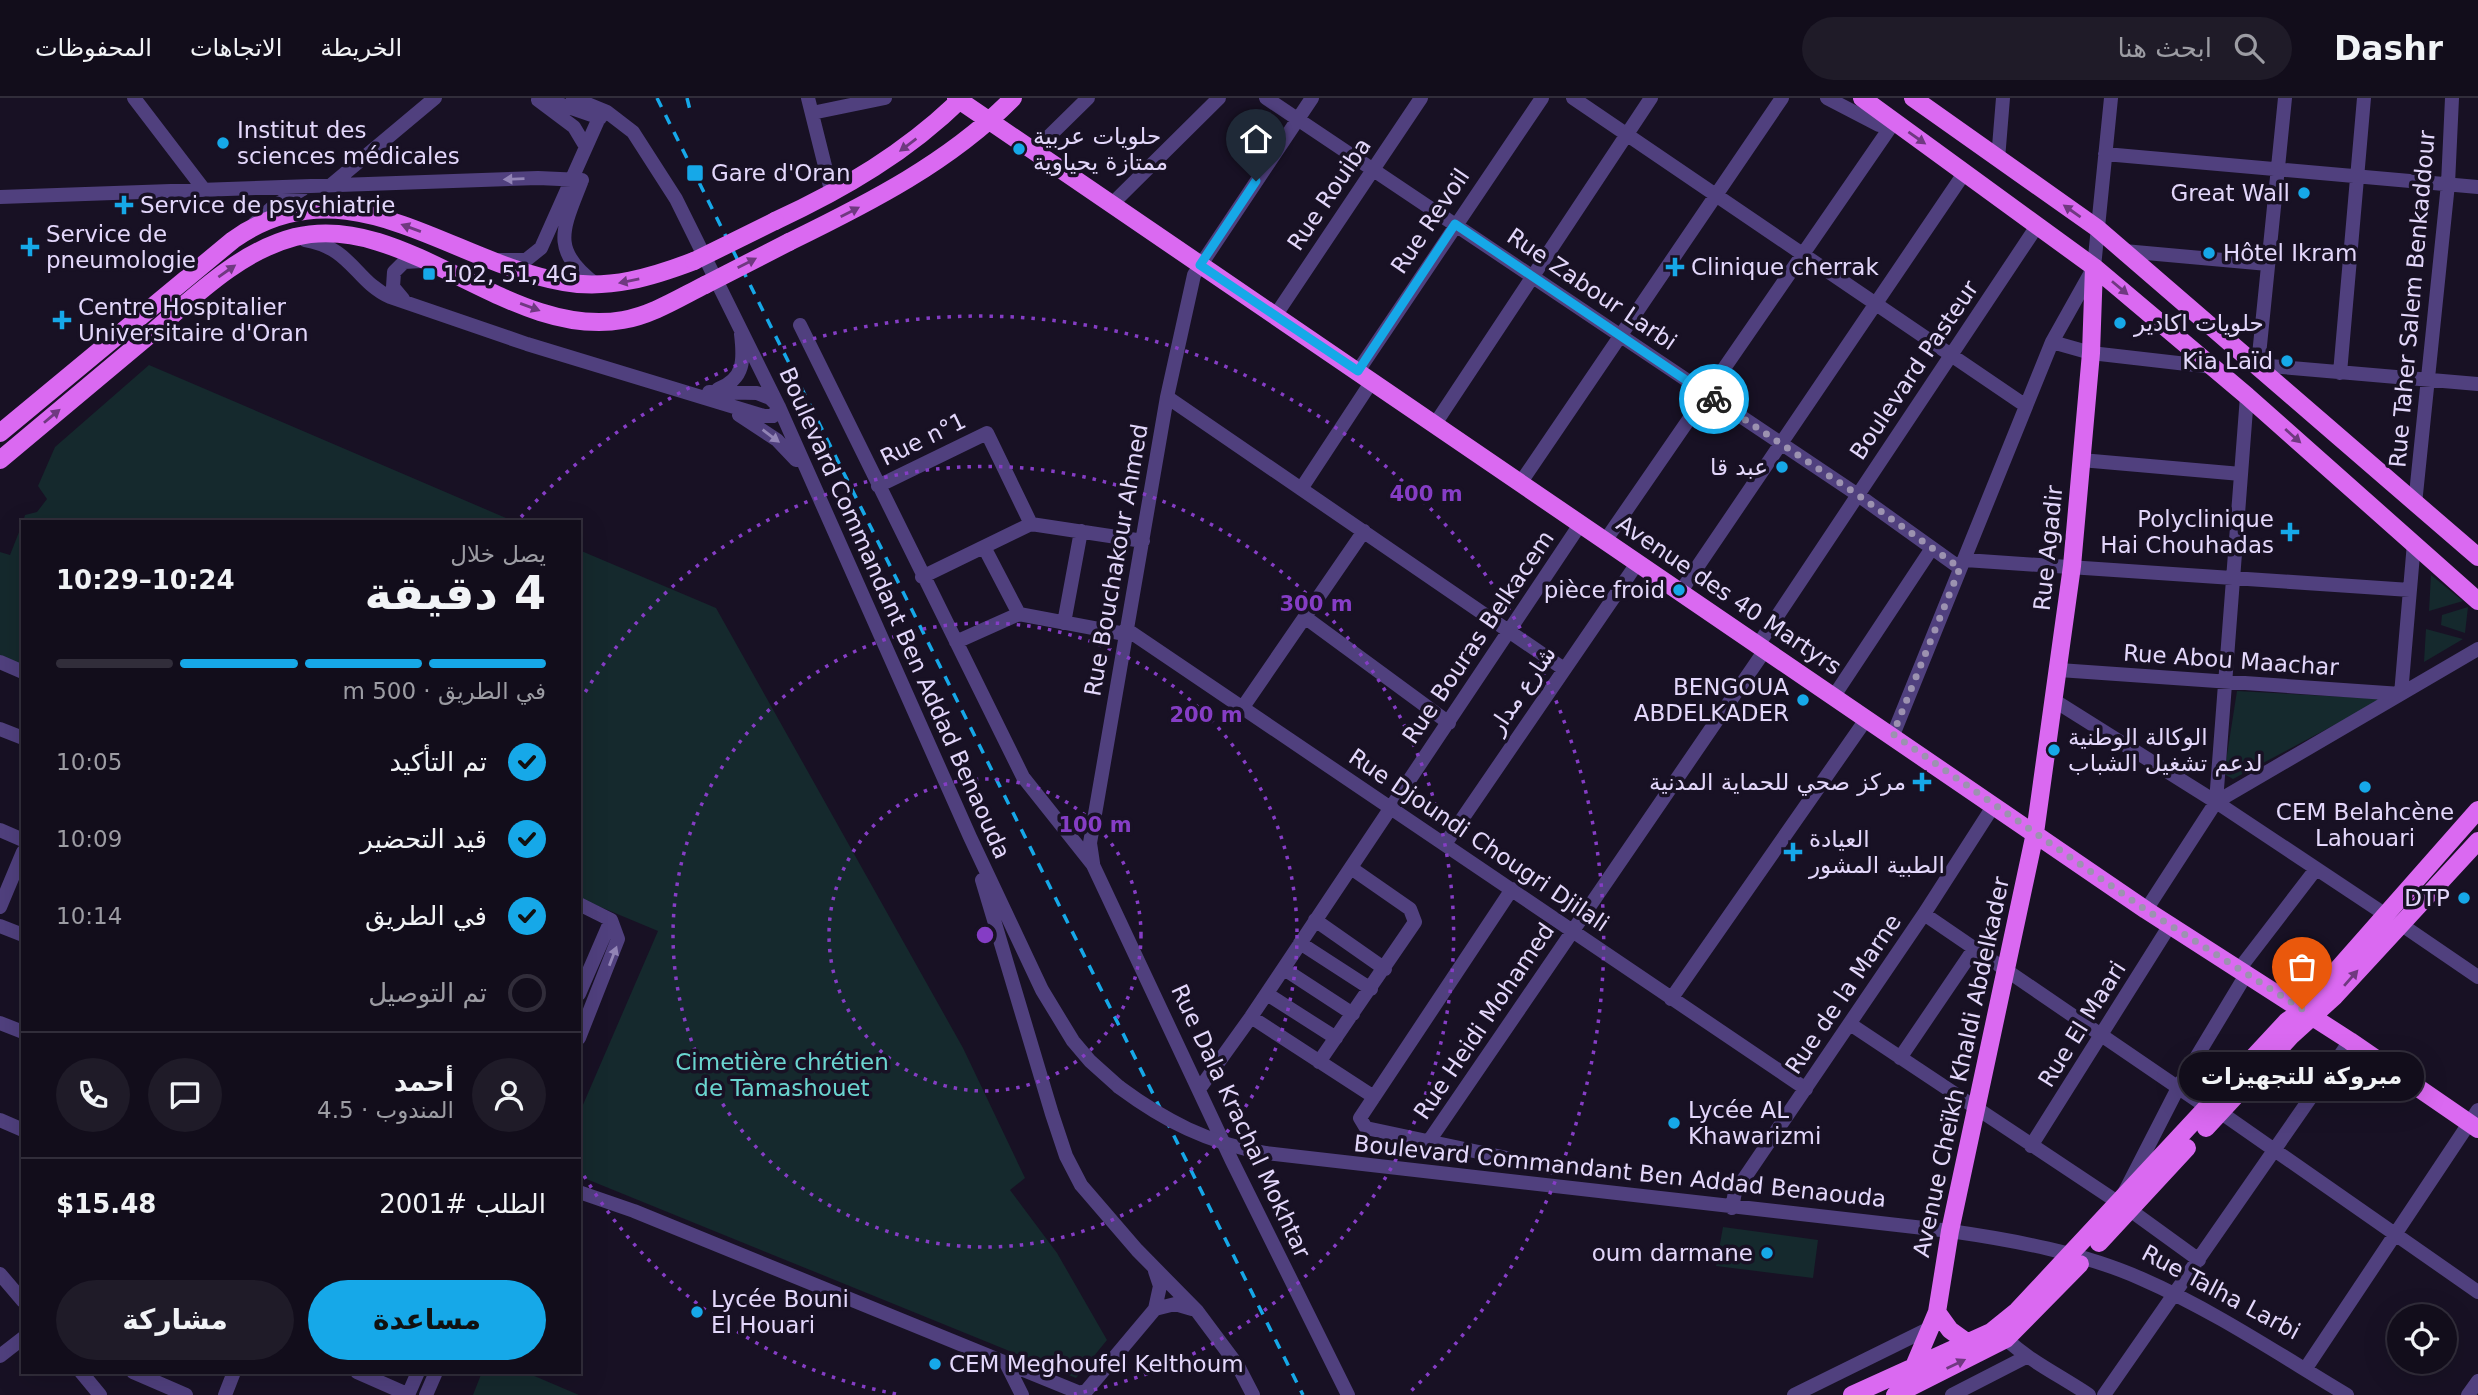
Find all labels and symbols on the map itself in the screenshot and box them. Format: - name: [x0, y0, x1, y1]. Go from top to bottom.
- pin: [1226, 109, 1286, 181]
- place label: Institut des sciences médicales: [237, 117, 460, 169]
- place label: حلويات عربية ممتازة يحياوية: [1033, 123, 1168, 176]
- street label: Rue Taher Salem Benkaddour: [2384, 129, 2440, 469]
- one-way arrow: [1908, 131, 1926, 145]
- street label: Rue Rouiba: [1282, 133, 1376, 255]
- marker: Institut des sciences médicales: [215, 135, 231, 151]
- one-way arrow: [899, 138, 917, 153]
- marker: حلويات عربية ممتازة يحياوية: [1011, 141, 1027, 157]
- place label: Gare d'Oran: [711, 160, 850, 186]
- marker: Gare d'Oran: [685, 163, 705, 183]
- street label: Rue Revoil: [1386, 164, 1474, 278]
- one-way arrow: [503, 173, 525, 184]
- place label: Great Wall: [2171, 180, 2290, 206]
- marker: Great Wall: [2296, 185, 2312, 201]
- place label: Service de psychiatrie: [140, 192, 395, 218]
- marker: Service de psychiatrie: [114, 195, 134, 215]
- one-way arrow: [2063, 204, 2081, 218]
- one-way arrow: [840, 207, 860, 218]
- place label: Service de pneumologie: [46, 221, 196, 273]
- one-way arrow: [401, 223, 422, 234]
- street label: Rue Zabour Larbi: [1503, 223, 1681, 355]
- marker: Service de pneumologie: [20, 237, 40, 257]
- place label: Hôtel Ikram: [2223, 240, 2357, 266]
- marker: Hôtel Ikram: [2201, 245, 2217, 261]
- place label: Clinique cherrak: [1691, 254, 1879, 280]
- marker: Clinique cherrak: [1665, 257, 1685, 277]
- one-way arrow: [737, 258, 757, 269]
- place label: 102, 51, 4G: [443, 261, 578, 287]
- one-way arrow: [218, 264, 236, 278]
- marker: 102, 51, 4G: [421, 266, 437, 282]
- street label: Boulevard Pasteur: [1845, 275, 1984, 464]
- one-way arrow: [618, 276, 640, 287]
- one-way arrow: [2110, 281, 2128, 296]
- place label: Centre Hospitalier Universitaire d'Oran: [78, 294, 308, 346]
- one-way arrow: [519, 302, 540, 313]
- marker: Centre Hospitalier Universitaire d'Oran: [52, 310, 72, 330]
- place label: حلويات اكادير: [2133, 310, 2264, 337]
- marker: حلويات اكادير: [2112, 315, 2128, 331]
- place label: Kia Laïd: [2182, 348, 2273, 374]
- marker: Kia Laïd: [2279, 353, 2295, 369]
- street label: Boulevard Commandant Ben Addad Benaouda: [774, 363, 1016, 863]
- courier: [1679, 364, 1749, 434]
- street label: Rue n°1: [876, 407, 970, 471]
- one-way arrow: [44, 409, 61, 424]
- street label: Rue Bouchakour Ahmed: [1079, 422, 1153, 698]
- one-way arrow: [762, 428, 780, 442]
- one-way arrow: [2284, 428, 2302, 444]
- place label: عبد قا: [1710, 454, 1768, 480]
- marker: عبد قا: [1774, 459, 1790, 475]
- text: 400 m: [1389, 482, 1463, 506]
- street label: Rue Agadir: [2028, 484, 2068, 612]
- place label: Polyclinique Hai Chouhadas: [2100, 506, 2274, 558]
- street label: Avenue des 40 Martyrs: [1612, 510, 1846, 680]
- marker: Polyclinique Hai Chouhadas: [2280, 522, 2300, 542]
- street label: Rue Bouras Belkacem: [1397, 526, 1559, 748]
- place label: pièce froid: [1544, 577, 1665, 603]
- marker: pièce froid: [1671, 582, 1687, 598]
- text: 300 m: [1279, 592, 1353, 616]
- street label: Rue Abou Maachar: [2122, 639, 2340, 681]
- street label: شارع مدار: [1483, 641, 1562, 740]
- place label: BENGOUA ABDELKADER: [1634, 674, 1789, 726]
- marker: BENGOUA ABDELKADER: [1795, 692, 1811, 708]
- text: 200 m: [1169, 703, 1243, 727]
- place label: الوكالة الوطنية لدعم تشغيل الشباب: [2068, 724, 2263, 777]
- marker: الوكالة الوطنية لدعم تشغيل الشباب: [2046, 742, 2062, 758]
- street label: Rue Djoundi Chougri Djilali: [1344, 743, 1614, 937]
- place label: مركز صحي للحماية المدنية: [1649, 769, 1906, 796]
- marker: مركز صحي للحماية المدنية: [1912, 772, 1932, 792]
- marker: CEM Belahcène Lahouari: [2357, 779, 2373, 795]
- place label: CEM Belahcène Lahouari: [2276, 799, 2454, 851]
- text: 100 m: [1058, 813, 1132, 837]
- place label: العيادة الطبية المشور: [1808, 826, 1945, 879]
- marker: العيادة الطبية المشور: [1783, 842, 1803, 862]
- street label: Avenue Cheïkh Khaldi Abdelkader: [1908, 874, 2014, 1260]
- place label: DTP: [2404, 885, 2450, 911]
- marker: DTP: [2456, 890, 2472, 906]
- street label: Rue de la Marne: [1780, 909, 1906, 1079]
- street label: Rue Heidi Mohamed: [1409, 918, 1559, 1124]
- centre of rings: [973, 923, 997, 947]
- pin: [2272, 937, 2332, 1009]
- one-way arrow: [607, 946, 618, 967]
- street label: Rue El Maari: [2033, 956, 2131, 1092]
- one-way arrow: [2343, 969, 2359, 987]
- street label: Rue Dala Krachal Mokhtar: [1166, 980, 1316, 1262]
- park label: Cimetière chrétien de Tamashouet: [675, 1049, 889, 1101]
- callout: مبروكة للتجهيزات: [2180, 1051, 2424, 1100]
- place label: Lycée AL Khawarizmi: [1688, 1097, 1821, 1149]
- marker: Lycée AL Khawarizmi: [1666, 1115, 1682, 1131]
- street label: Boulevard Commandant Ben Addad Benaouda: [1353, 1130, 1887, 1212]
- street label: Rue Talha Larbi: [2138, 1239, 2304, 1345]
- place label: oum darmane: [1592, 1240, 1753, 1266]
- marker: oum darmane: [1759, 1245, 1775, 1261]
- place label: Lycée Bouni El Houari: [711, 1286, 849, 1338]
- marker: Lycée Bouni El Houari: [689, 1304, 705, 1320]
- place label: CEM Meghoufel Kelthoum: [949, 1351, 1244, 1377]
- marker: CEM Meghoufel Kelthoum: [927, 1356, 943, 1372]
- one-way arrow: [1946, 1359, 1966, 1370]

